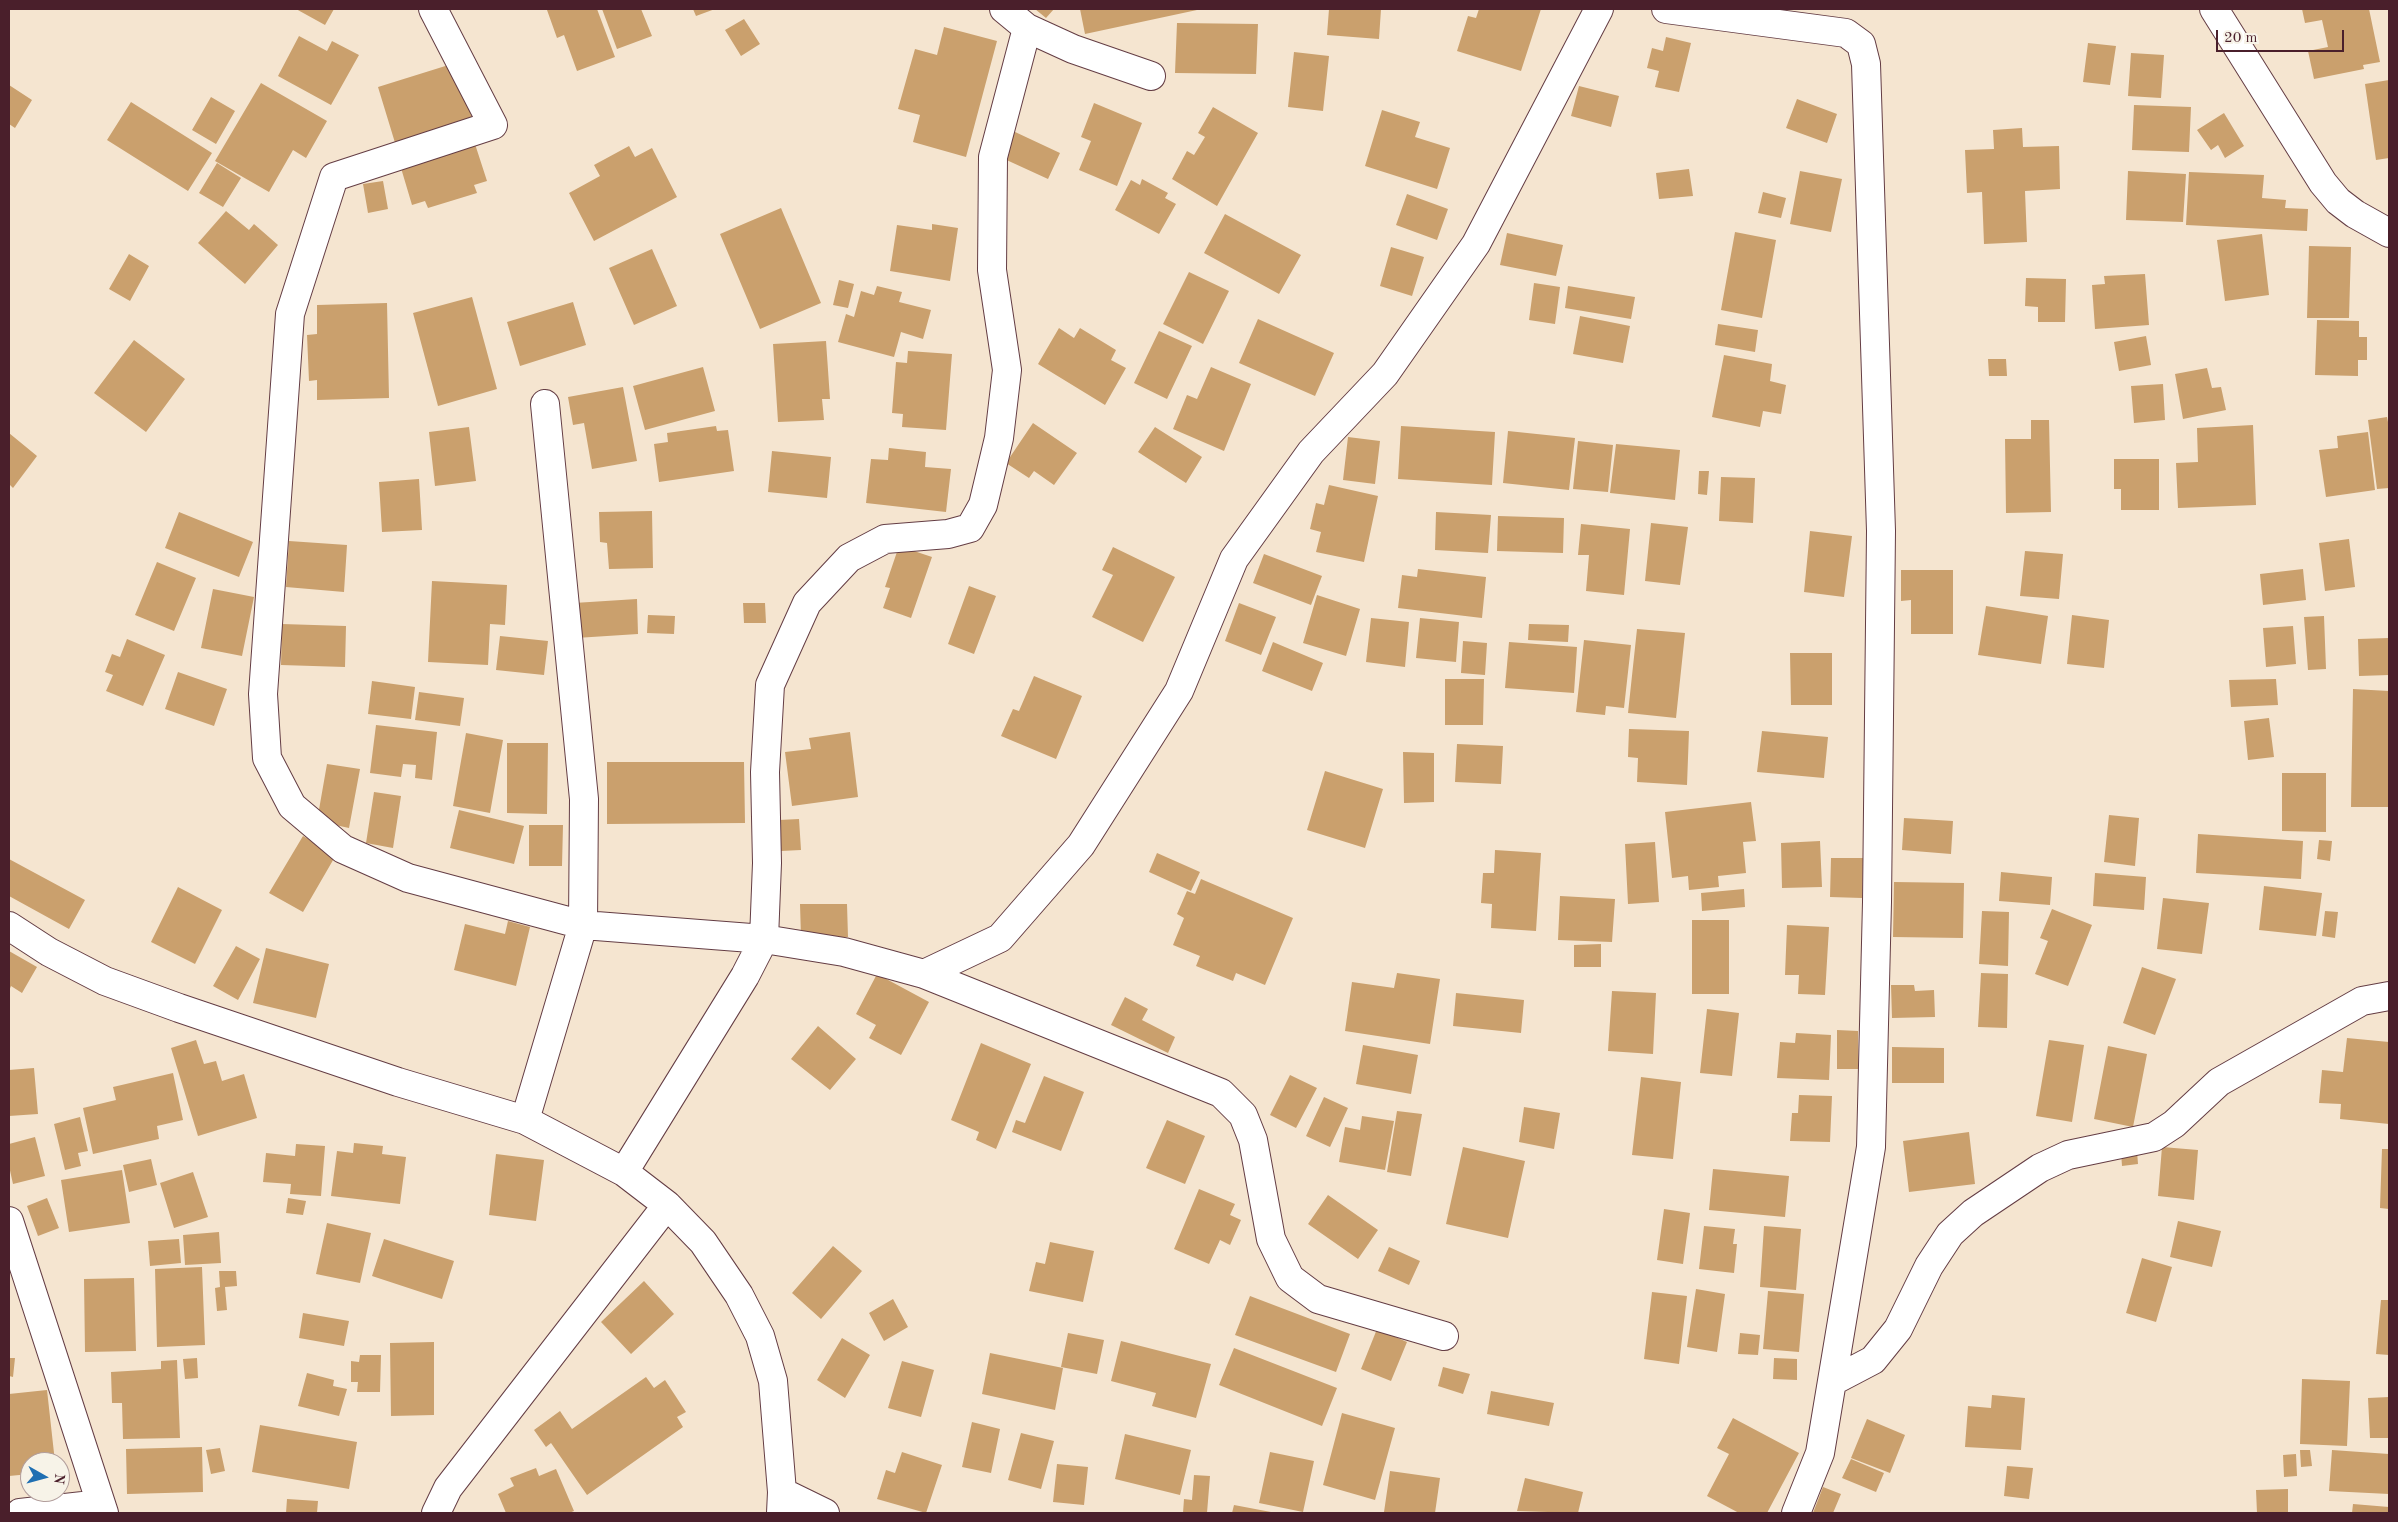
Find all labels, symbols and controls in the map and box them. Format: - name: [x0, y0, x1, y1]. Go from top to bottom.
- scale bar: [2218, 20, 2346, 52]
- text: 20 m: [2224, 31, 2258, 46]
- north arrow: [20, 1452, 70, 1502]
- text: N: [51, 1473, 66, 1485]

